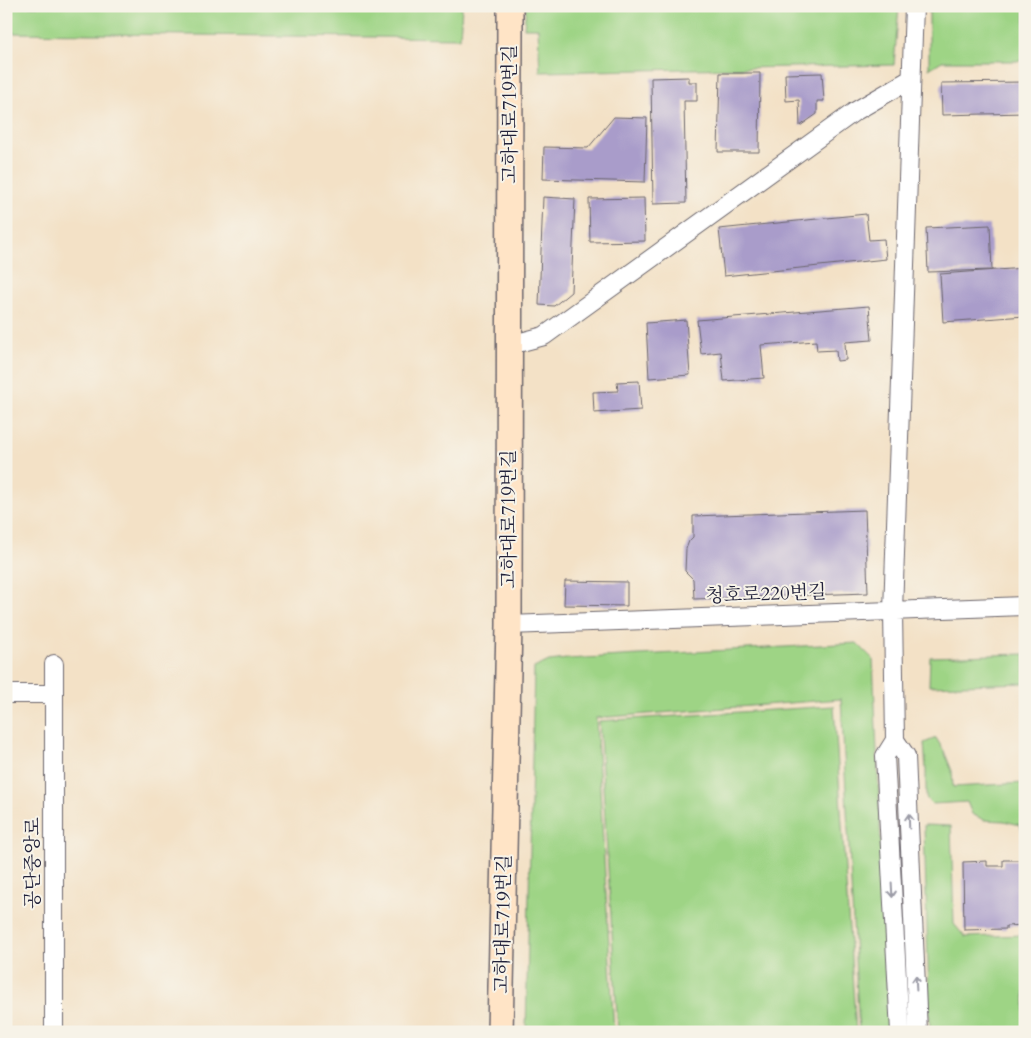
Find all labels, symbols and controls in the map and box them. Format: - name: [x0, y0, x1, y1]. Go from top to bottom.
- street label: 고하대로719번길: [497, 44, 523, 184]
- street label: 고하대로719번길: [496, 449, 522, 589]
- street label: 청호로220번길: [705, 579, 827, 609]
- one-way arrow: [904, 813, 914, 829]
- street label: 공단중앙로: [20, 817, 46, 909]
- street label: 고하대로719번길: [489, 854, 517, 994]
- one-way arrow: [887, 882, 897, 898]
- one-way arrow: [911, 975, 921, 992]

